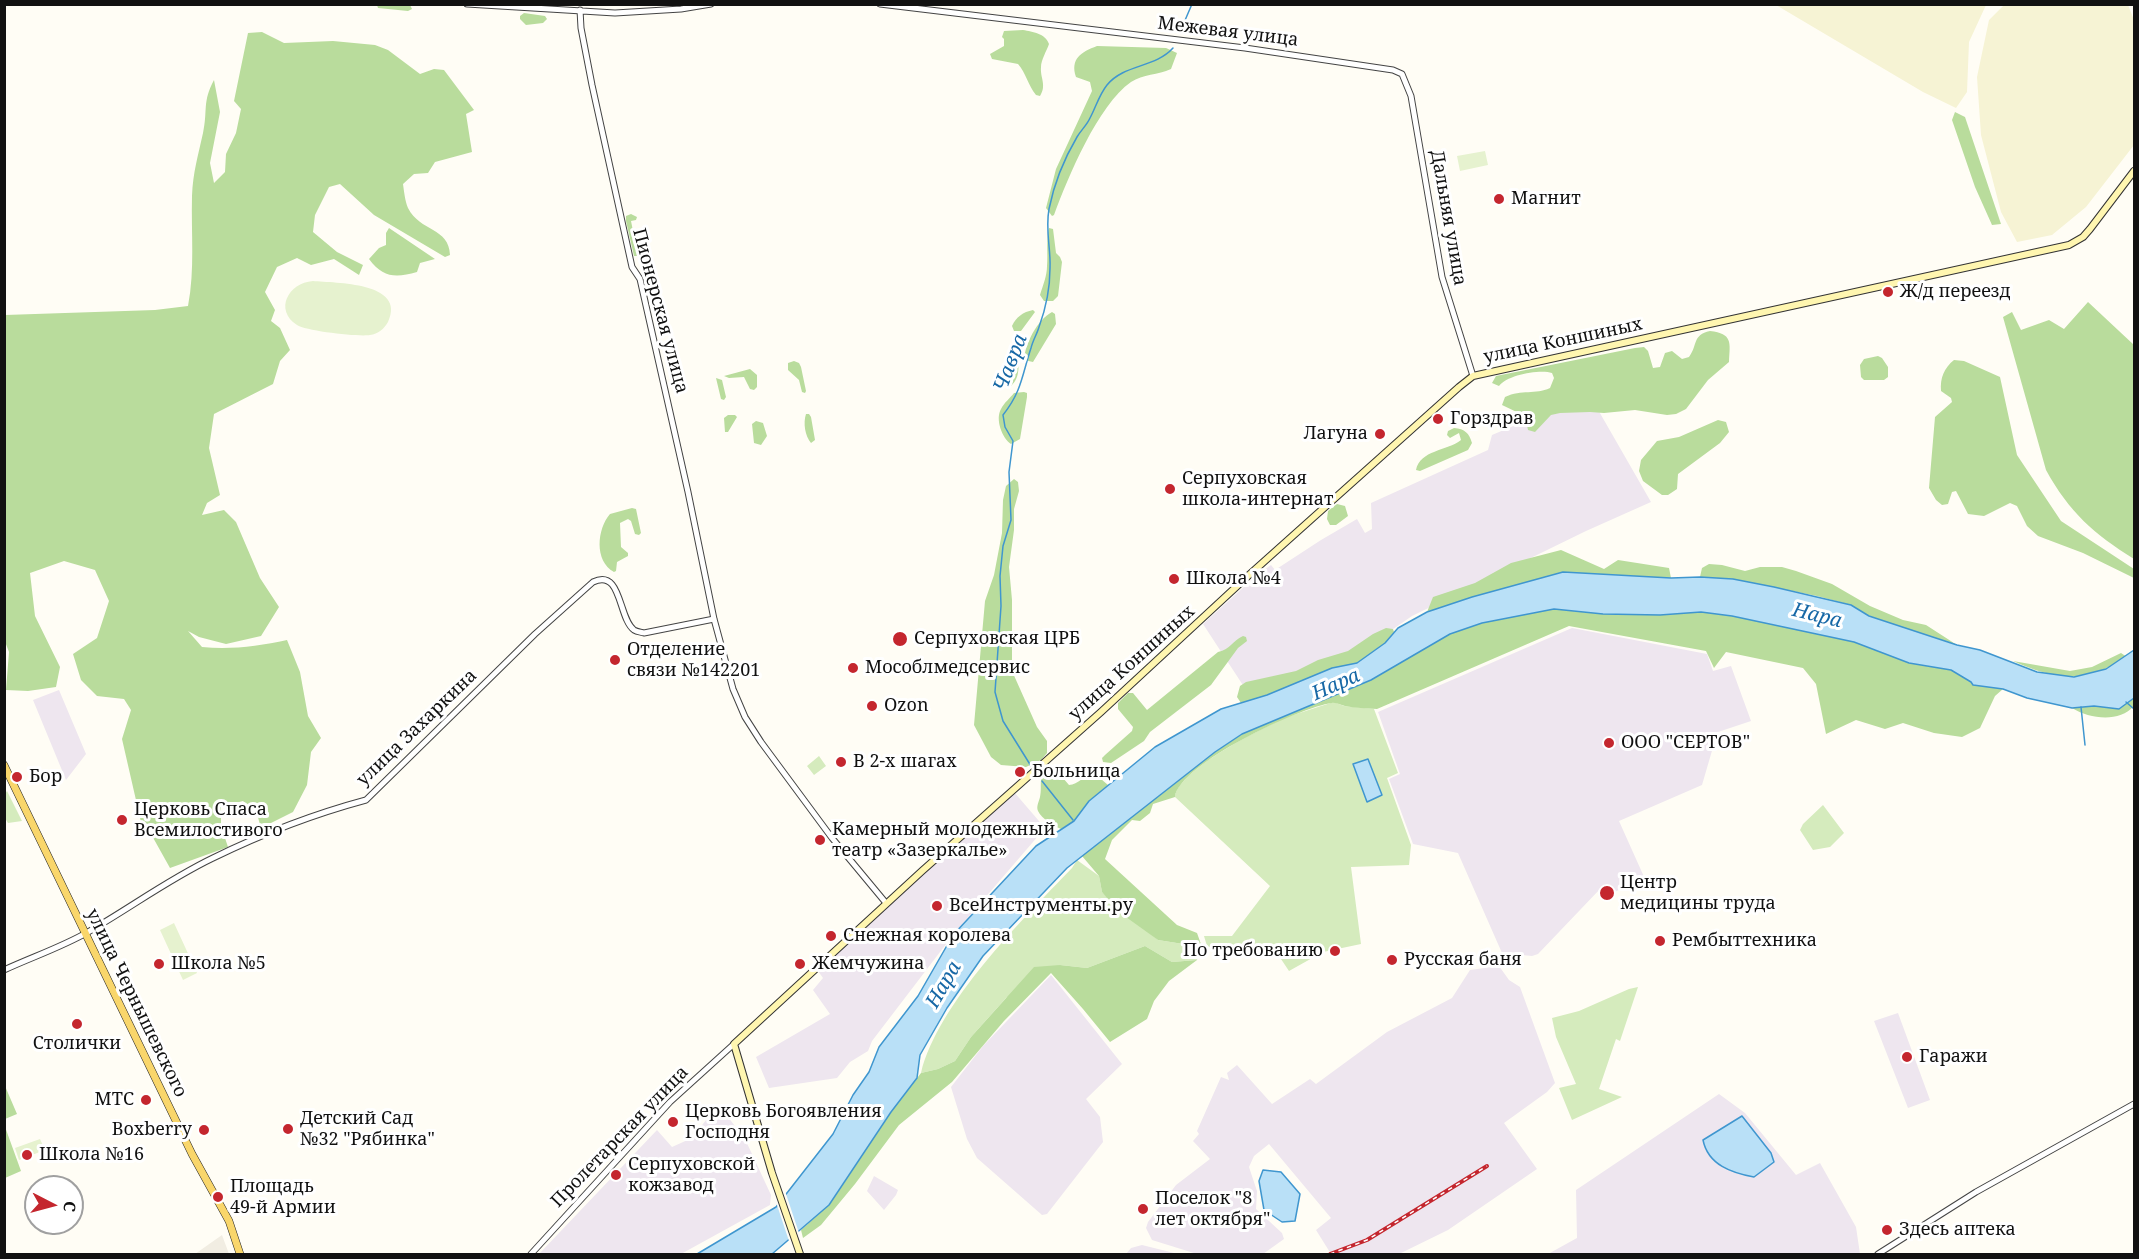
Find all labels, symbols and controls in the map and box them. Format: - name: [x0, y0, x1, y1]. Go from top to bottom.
- street label: Межевая улица: [1156, 13, 1300, 51]
- street label: Дальняя улица: [1425, 149, 1471, 287]
- place label: Магнит: [1511, 188, 1581, 210]
- marker: Магнит: [1492, 192, 1506, 206]
- street label: Пионерская улица: [628, 226, 692, 396]
- place label: Ж/д переезд: [1900, 281, 2010, 303]
- marker: Ж/д переезд: [1881, 285, 1895, 299]
- street label: улица Коншиных: [1482, 314, 1644, 368]
- water label: Чавра: [989, 331, 1033, 395]
- place label: Горздрав: [1450, 408, 1533, 430]
- marker: Горздрав: [1431, 412, 1445, 426]
- place label: Лагуна: [1303, 423, 1368, 445]
- marker: Лагуна: [1373, 427, 1387, 441]
- place label: Серпуховская школа-интернат: [1182, 468, 1334, 510]
- marker: Серпуховская школа-интернат: [1163, 482, 1177, 496]
- place label: Школа №4: [1186, 568, 1281, 590]
- marker: Школа №4: [1167, 572, 1181, 586]
- water label: Нара: [1790, 598, 1844, 634]
- street label: улица Коншиных: [1065, 601, 1199, 725]
- place label: Серпуховская ЦРБ: [914, 628, 1080, 650]
- marker: Серпуховская ЦРБ: [891, 630, 909, 648]
- place label: Отделение связи №142201: [627, 639, 760, 682]
- marker: Отделение связи №142201: [608, 653, 622, 667]
- place label: Мособлмедсервис: [865, 657, 1030, 679]
- marker: Мособлмедсервис: [846, 661, 860, 675]
- water label: Нара: [1308, 664, 1364, 706]
- street label: улица Захаркина: [353, 665, 481, 791]
- place label: Ozon: [884, 695, 929, 717]
- marker: Ozon: [865, 699, 879, 713]
- place label: ООО "СЕРТОВ": [1621, 732, 1750, 754]
- marker: ООО "СЕРТОВ": [1602, 736, 1616, 750]
- place label: В 2-х шагах: [853, 751, 957, 773]
- marker: В 2-х шагах: [834, 755, 848, 769]
- place label: Больница: [1032, 761, 1121, 783]
- marker: Больница: [1013, 765, 1027, 779]
- place label: Бор: [29, 766, 62, 788]
- marker: Бор: [10, 770, 24, 784]
- place label: Церковь Спаса Всемилостивого: [134, 799, 283, 842]
- marker: Церковь Спаса Всемилостивого: [115, 813, 129, 827]
- place label: Камерный молодежный театр «Зазеркалье»: [832, 819, 1055, 862]
- marker: Камерный молодежный театр «Зазеркалье»: [813, 833, 827, 847]
- place label: Центр медицины труда: [1620, 872, 1776, 914]
- marker: Центр медицины труда: [1598, 884, 1616, 902]
- place label: ВсеИнструменты.ру: [949, 895, 1133, 917]
- marker: ВсеИнструменты.ру: [930, 899, 944, 913]
- street label: улица Чернышевского: [81, 905, 191, 1101]
- place label: Снежная королева: [843, 925, 1011, 947]
- marker: Снежная королева: [824, 929, 838, 943]
- place label: Рембыттехника: [1672, 930, 1817, 952]
- marker: Рембыттехника: [1653, 934, 1667, 948]
- place label: По требованию: [1183, 940, 1323, 962]
- marker: По требованию: [1328, 944, 1342, 958]
- place label: Русская баня: [1404, 949, 1522, 971]
- place label: Школа №5: [171, 953, 266, 975]
- place label: Жемчужина: [812, 953, 925, 975]
- marker: Русская баня: [1385, 953, 1399, 967]
- marker: Школа №5: [152, 957, 166, 971]
- marker: Жемчужина: [793, 957, 807, 971]
- water label: Нара: [921, 957, 967, 1013]
- marker: Столички: [70, 1017, 84, 1031]
- place label: Столички: [33, 1033, 121, 1055]
- place label: Гаражи: [1919, 1046, 1988, 1068]
- marker: Гаражи: [1900, 1050, 1914, 1064]
- street label: Пролетарская улица: [547, 1062, 693, 1212]
- place label: МТС: [95, 1089, 134, 1111]
- marker: МТС: [139, 1093, 153, 1107]
- place label: Церковь Богоявления Господня: [685, 1101, 882, 1144]
- place label: Детский Сад №32 "Рябинка": [300, 1108, 435, 1150]
- marker: Церковь Богоявления Господня: [666, 1115, 680, 1129]
- place label: Boxberry: [112, 1119, 192, 1141]
- marker: Детский Сад №32 "Рябинка": [281, 1122, 295, 1136]
- marker: Boxberry: [197, 1123, 211, 1137]
- place label: Школа №16: [39, 1144, 144, 1166]
- marker: Школа №16: [20, 1148, 34, 1162]
- place label: Серпуховской кожзавод: [628, 1154, 755, 1196]
- marker: Серпуховской кожзавод: [609, 1168, 623, 1182]
- north arrow: [24, 1175, 84, 1235]
- place label: Площадь 49-й Армии: [230, 1176, 336, 1218]
- place label: Поселок "8 лет октября": [1155, 1188, 1270, 1230]
- marker: Площадь 49-й Армии: [211, 1190, 225, 1204]
- text: С: [58, 1200, 81, 1213]
- marker: Поселок "8 лет октября": [1136, 1202, 1150, 1216]
- place label: Здесь аптека: [1899, 1219, 2016, 1241]
- marker: Здесь аптека: [1880, 1223, 1894, 1237]

